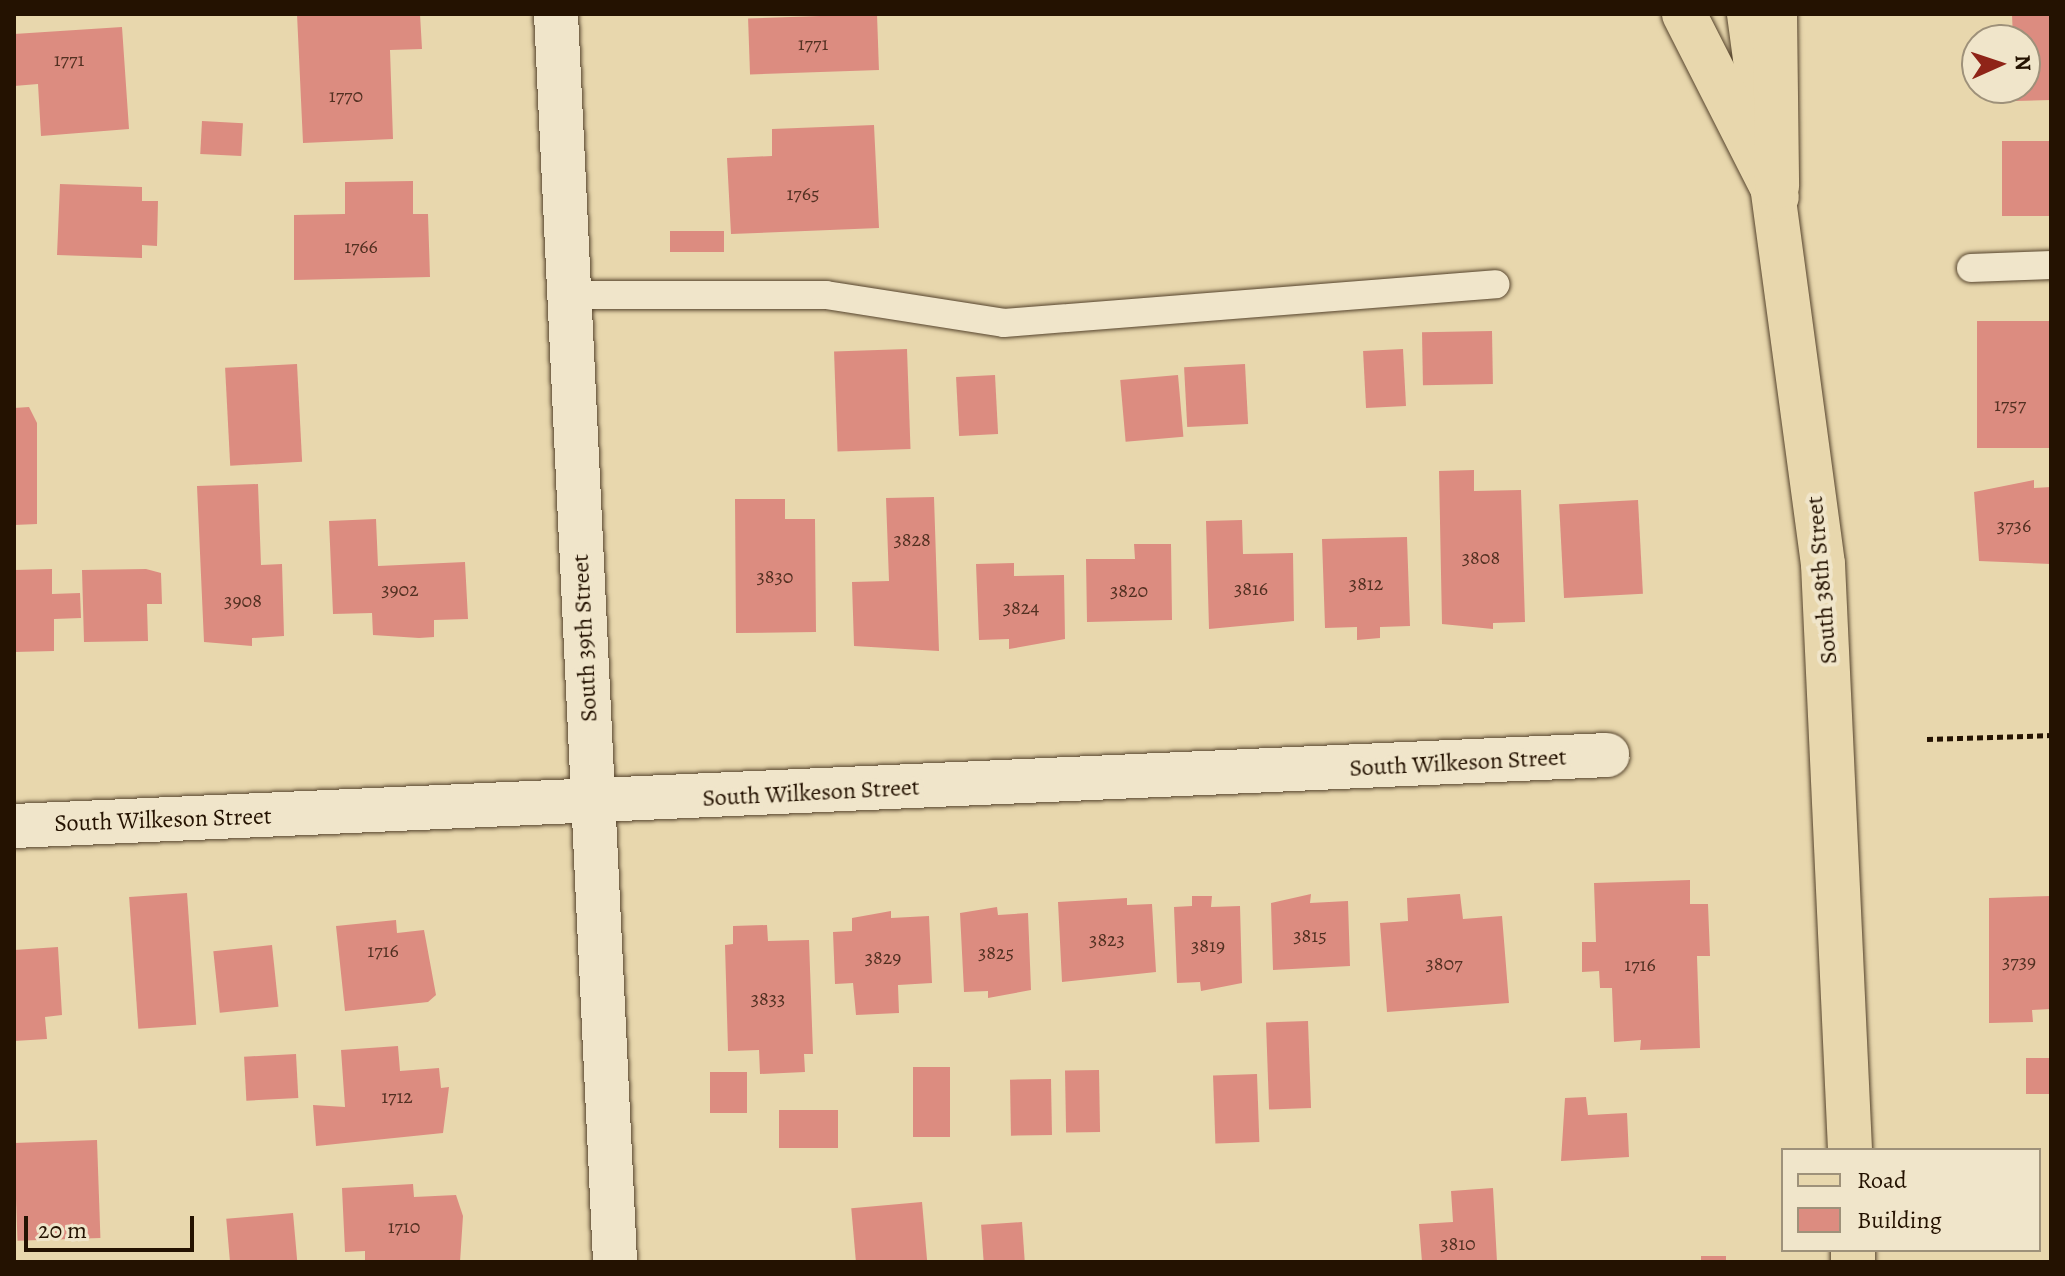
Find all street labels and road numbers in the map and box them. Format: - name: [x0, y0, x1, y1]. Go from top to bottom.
- street label: South 38th Street: [1800, 495, 1844, 665]
- street label: South 39th Street: [566, 553, 604, 723]
- street label: South Wilkeson Street: [1349, 743, 1567, 783]
- street label: South Wilkeson Street: [702, 773, 920, 813]
- street label: South Wilkeson Street: [54, 802, 272, 838]

